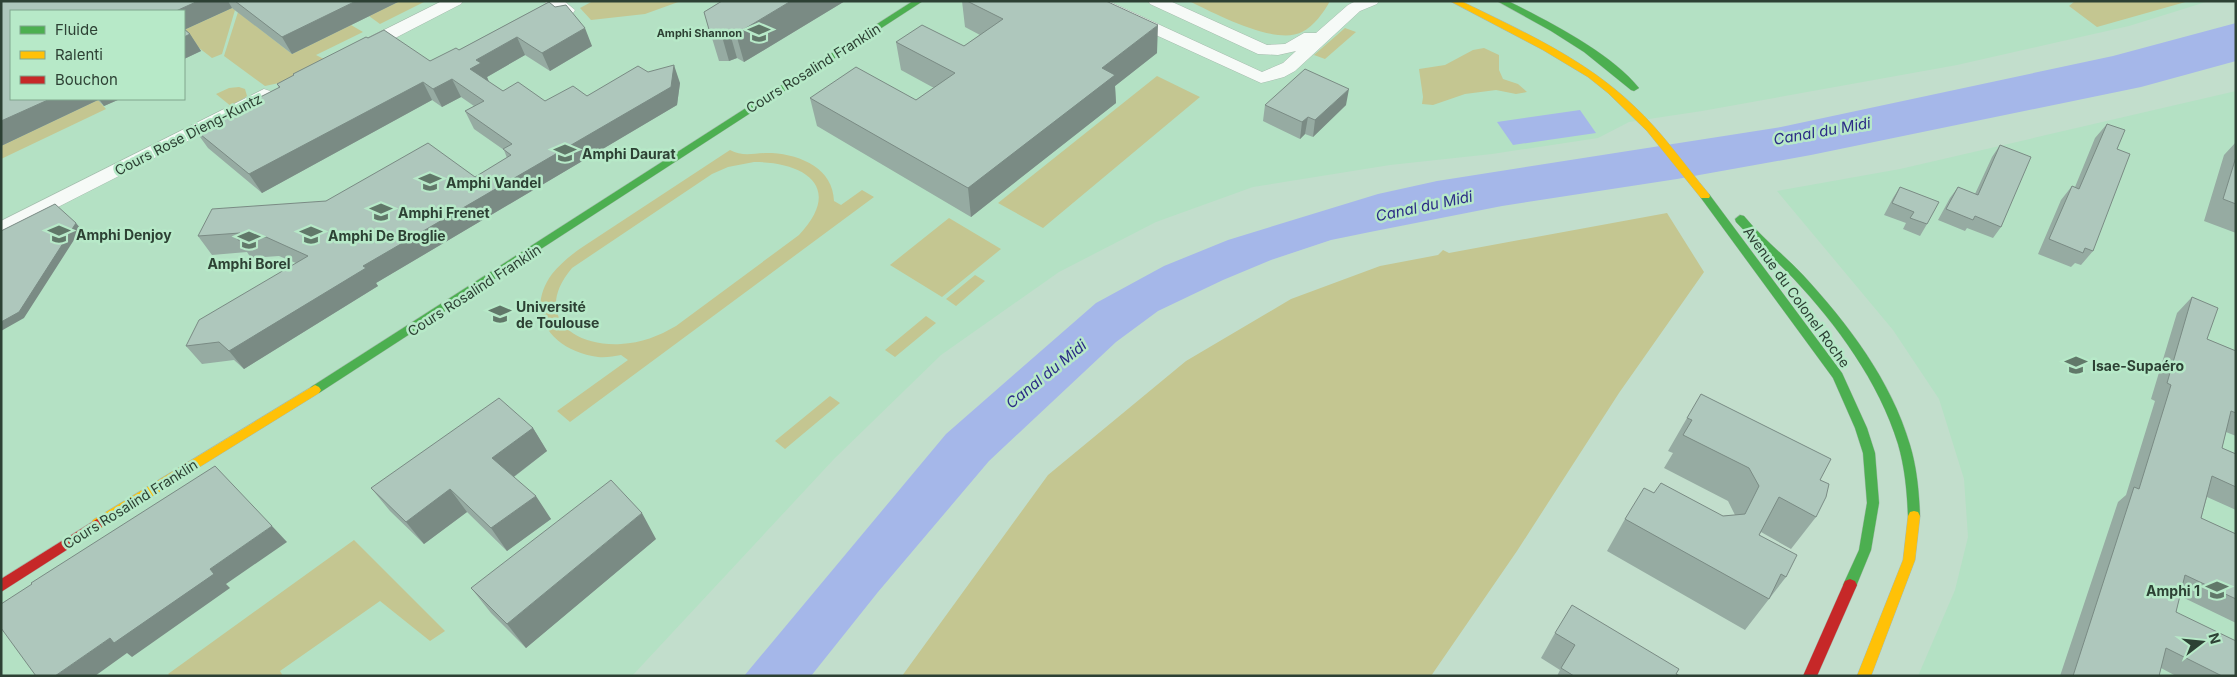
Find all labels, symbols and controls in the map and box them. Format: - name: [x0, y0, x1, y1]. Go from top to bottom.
- legend: [10, 10, 185, 100]
- text: Fluide: [55, 20, 98, 39]
- street label: Cours Rosalind Franklin: [743, 20, 883, 116]
- school or university icon: Amphi Shannon: [746, 20, 772, 46]
- place label: Amphi Shannon: [657, 26, 742, 40]
- text: Ralenti: [55, 45, 103, 64]
- text: Bouchon: [55, 70, 118, 89]
- street label: Cours Rose Dieng-Kuntz: [112, 89, 264, 179]
- water label: Canal du Midi: [1772, 113, 1872, 149]
- school or university icon: Amphi Daurat: [552, 140, 578, 166]
- place label: Amphi Daurat: [582, 145, 676, 162]
- school or university icon: Amphi Vandel: [417, 169, 443, 195]
- place label: Amphi Vandel: [446, 174, 541, 191]
- water label: Canal du Midi: [1374, 186, 1474, 226]
- school or university icon: Amphi Frenet: [368, 199, 394, 225]
- place label: Amphi Frenet: [398, 204, 490, 221]
- school or university icon: Amphi Denjoy: [46, 221, 72, 247]
- school or university icon: Amphi De Broglie: [298, 222, 324, 248]
- street label: Avenue du Colonel Roche: [1740, 223, 1854, 371]
- place label: Amphi Denjoy: [76, 226, 172, 243]
- school or university icon: Amphi Borel: [236, 227, 262, 253]
- place label: Amphi De Broglie: [328, 227, 446, 244]
- street label: Cours Rosalind Franklin: [404, 241, 544, 339]
- place label: Amphi Borel: [207, 255, 291, 272]
- place label: Université de Toulouse: [516, 298, 599, 331]
- school or university icon: Université de Toulouse: [487, 301, 513, 327]
- water label: Canal du Midi: [1002, 335, 1090, 412]
- school or university icon: Isae-Supaéro: [2063, 352, 2089, 378]
- place label: Isae-Supaéro: [2092, 357, 2184, 374]
- street label: Cours Rosalind Franklin: [60, 456, 200, 552]
- school or university icon: Amphi 1: [2204, 577, 2230, 603]
- place label: Amphi 1: [2146, 582, 2200, 599]
- north arrow: [2177, 617, 2227, 667]
- text: N: [2205, 631, 2225, 646]

